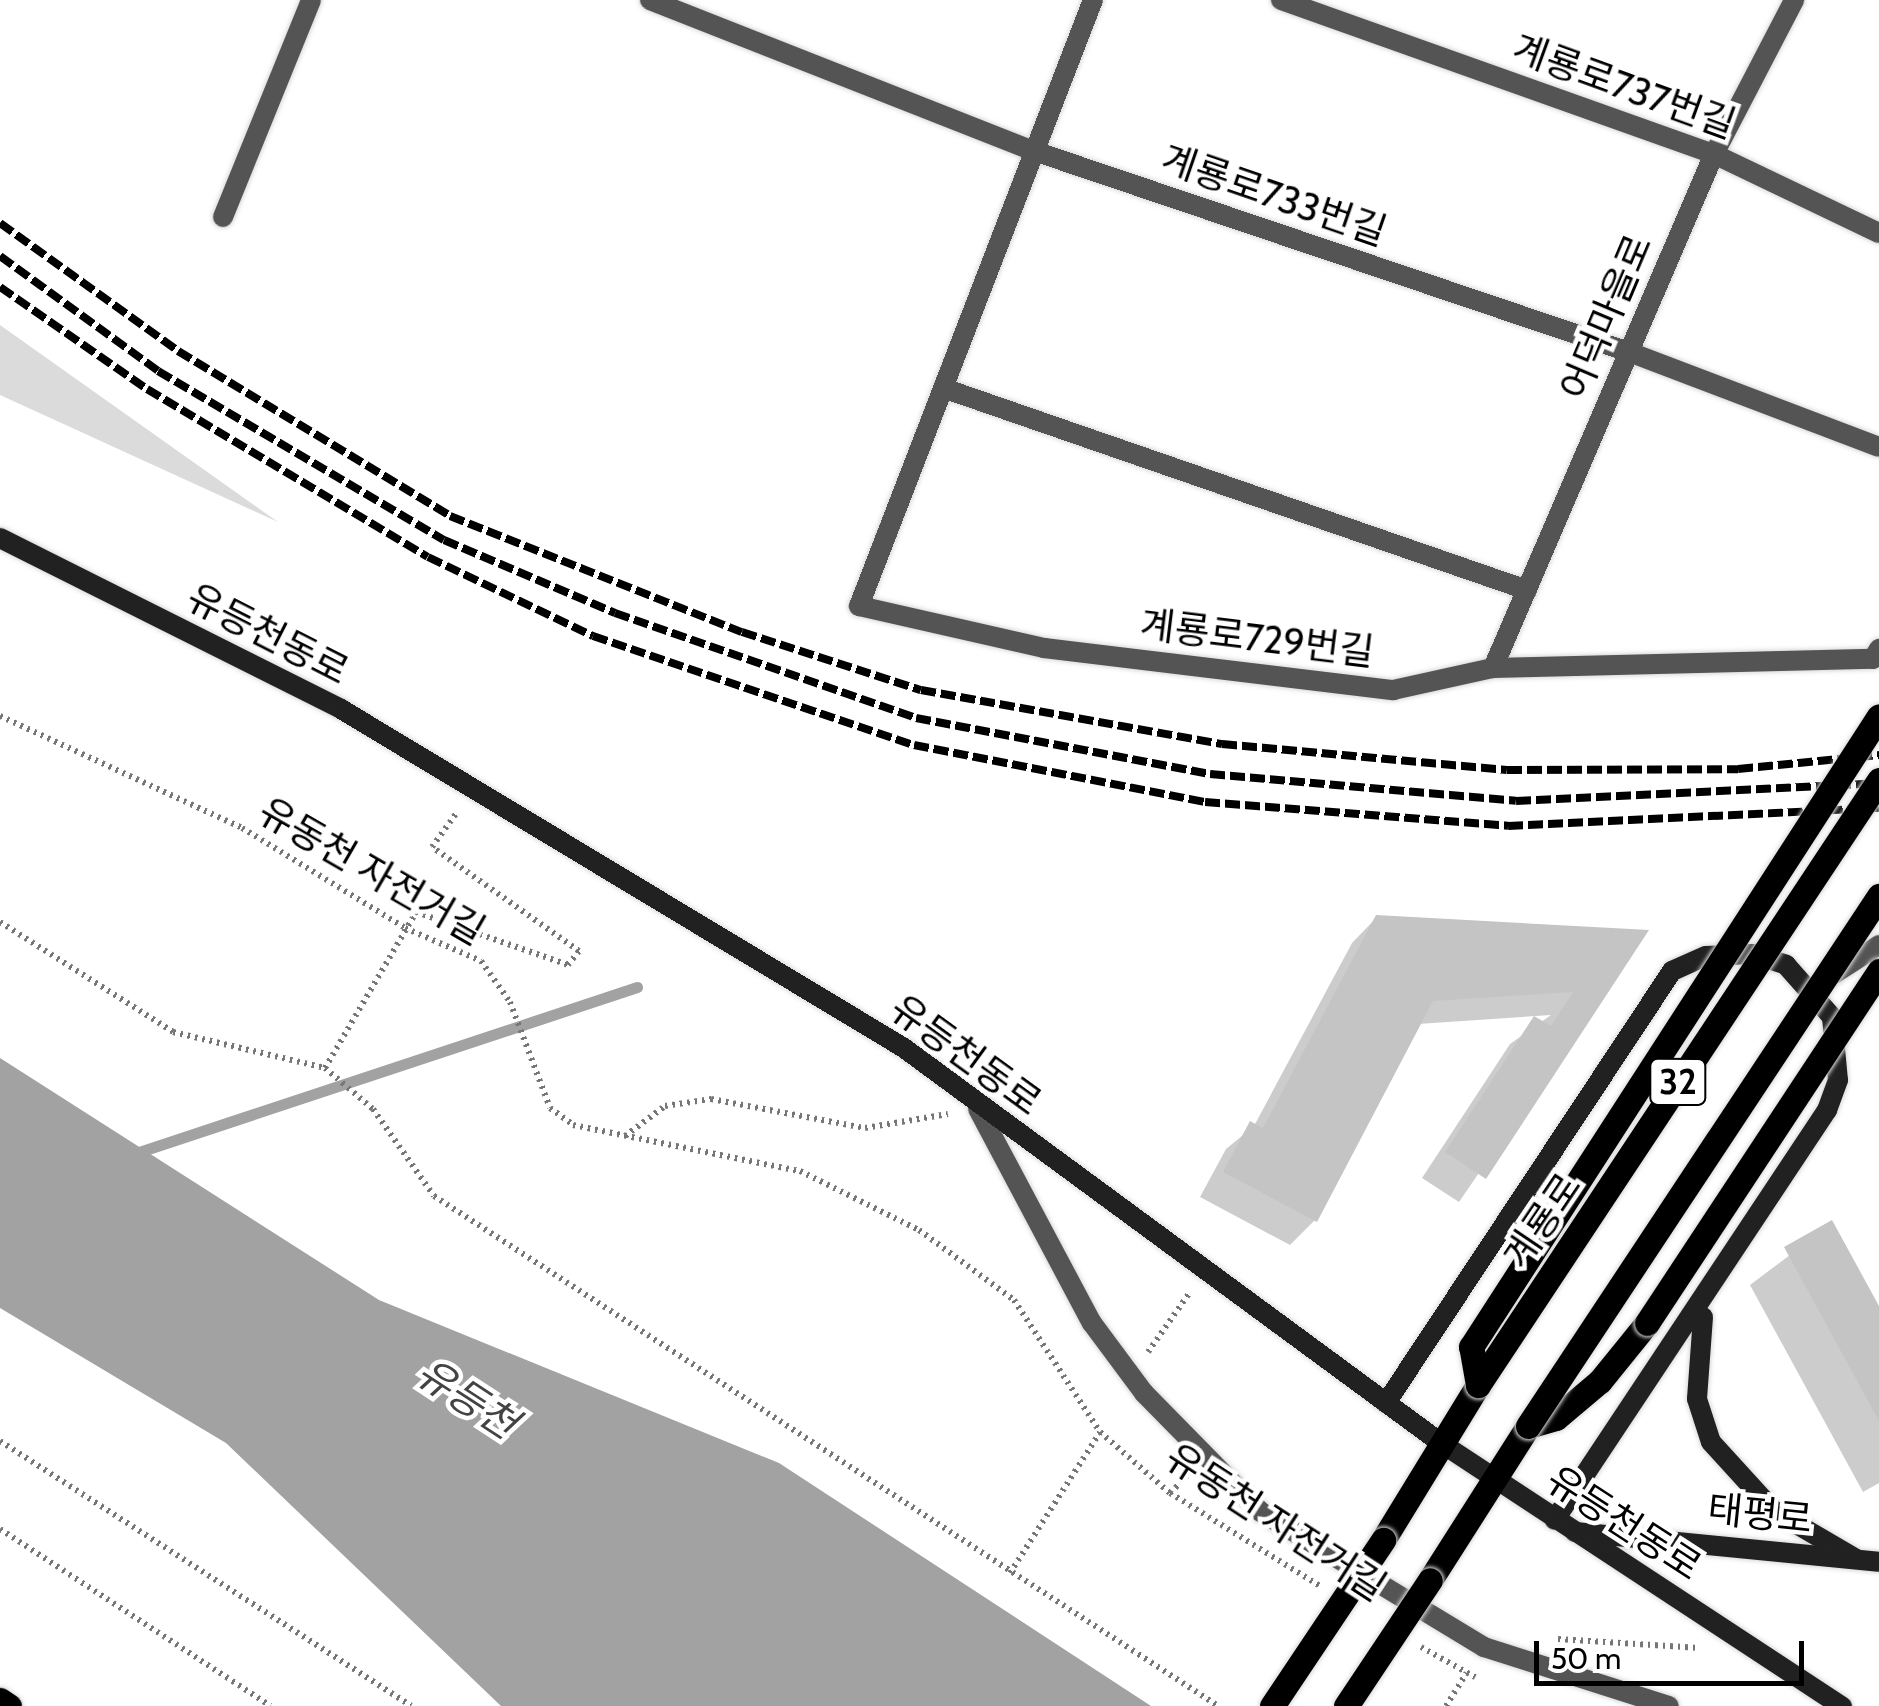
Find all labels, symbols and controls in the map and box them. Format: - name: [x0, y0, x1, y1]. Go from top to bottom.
- street label: 계룡로737번길: [1506, 25, 1742, 147]
- street label: 계룡로733번길: [1155, 135, 1393, 255]
- street label: 어덕마을로: [1551, 228, 1661, 406]
- street label: 유등천동로: [180, 574, 356, 694]
- street label: 계룡로729번길: [1137, 601, 1377, 675]
- street label: 유동천 자전거길: [251, 788, 493, 954]
- street label: 유등천동로: [882, 985, 1050, 1125]
- road number: 32: [1648, 1052, 1708, 1112]
- street label: 계룡로: [1494, 1165, 1590, 1277]
- water label: 유등천: [408, 1348, 526, 1448]
- street label: 유동천 자전거길: [1157, 1434, 1395, 1610]
- street label: 유등천동로: [1538, 1456, 1710, 1590]
- street label: 태평로: [1705, 1486, 1815, 1542]
- scale bar: [1539, 1621, 1809, 1683]
- text: 50 m: [1551, 1640, 1621, 1677]

